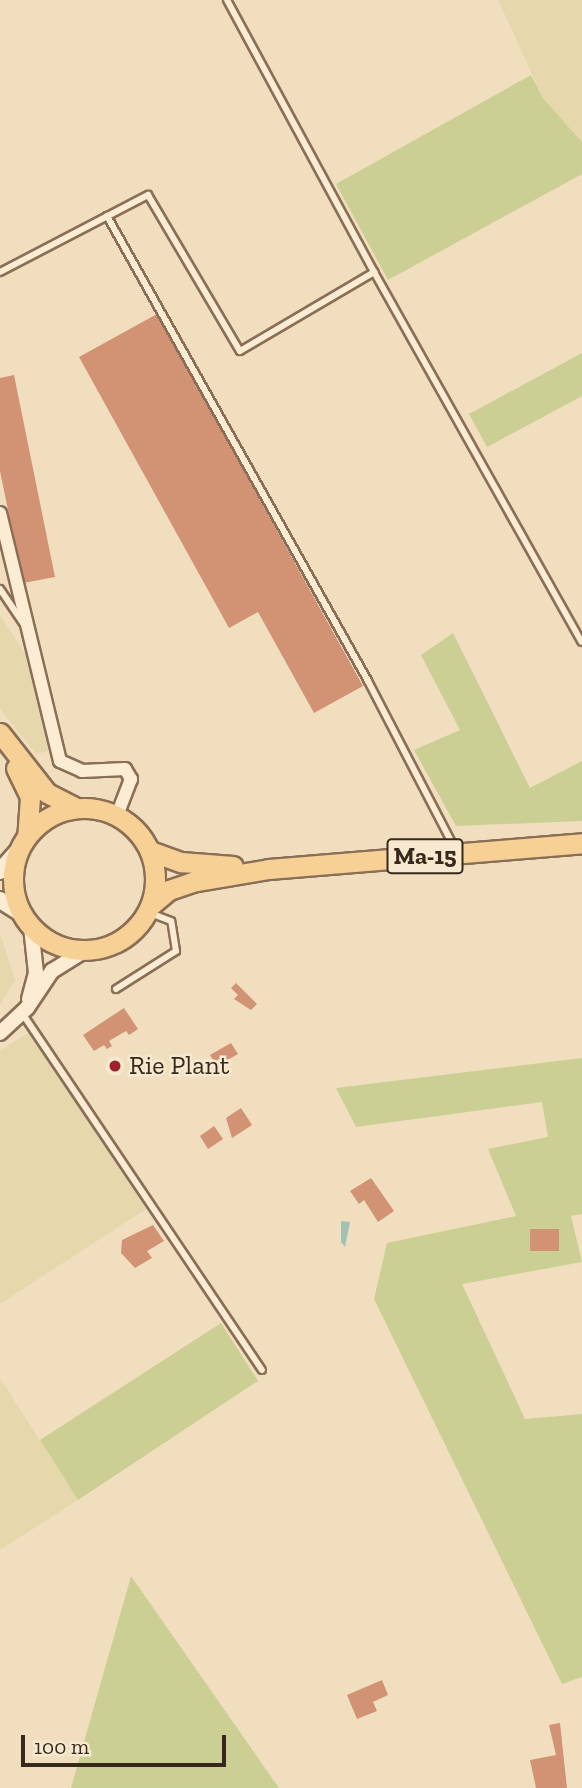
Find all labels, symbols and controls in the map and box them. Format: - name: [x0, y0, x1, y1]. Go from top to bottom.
- road number: Ma-15: [386, 836, 464, 876]
- place label: Rie Plant: [129, 1050, 229, 1082]
- marker: Rie Plant: [107, 1058, 123, 1074]
- scale bar: [24, 1722, 229, 1766]
- text: 100 m: [34, 1734, 89, 1759]

